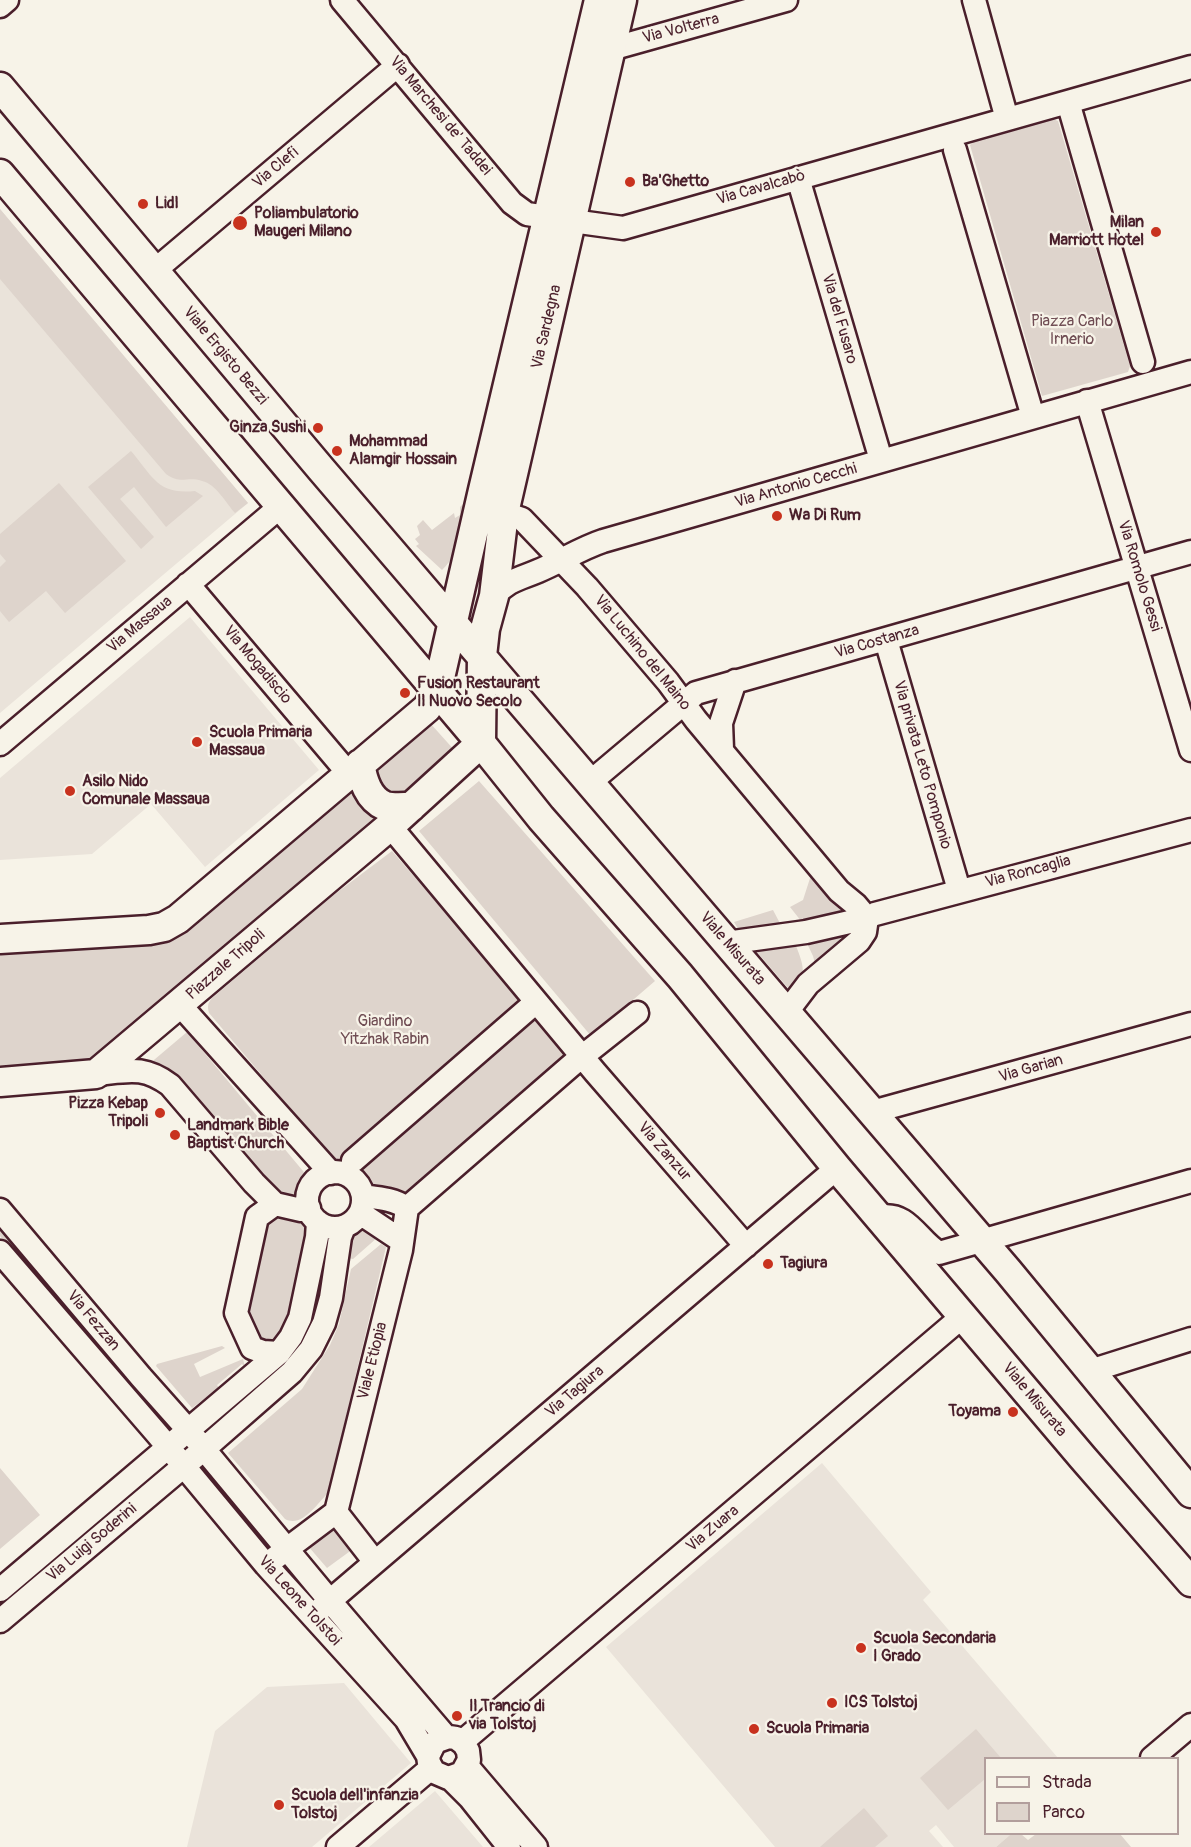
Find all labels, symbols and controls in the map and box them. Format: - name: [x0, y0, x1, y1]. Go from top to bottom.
- street label: Via Volterra: [641, 10, 721, 48]
- street label: Via Marchesi de' Taddei: [385, 53, 495, 179]
- street label: Via Clefi: [249, 143, 303, 193]
- street label: Via Cavalcabò: [714, 166, 808, 210]
- place label: Ba'Ghetto: [642, 172, 709, 192]
- marker: Ba'Ghetto: [623, 175, 637, 189]
- place label: Lidl: [155, 194, 179, 214]
- marker: Lidl: [136, 197, 150, 211]
- place label: Poliambulatorio Maugeri Milano: [254, 204, 359, 242]
- place label: Milan Marriott Hotel: [1049, 213, 1144, 251]
- marker: Poliambulatorio Maugeri Milano: [231, 214, 249, 232]
- marker: Milan Marriott Hotel: [1149, 225, 1163, 239]
- street label: Via del Fusaro: [817, 272, 861, 366]
- street label: Via Sardegna: [528, 283, 566, 371]
- street label: Viale Ergisto Bezzi: [178, 303, 272, 409]
- park label: Piazza Carlo Irnerio: [1031, 312, 1113, 350]
- place label: Ginza Sushi: [229, 418, 306, 438]
- marker: Ginza Sushi: [311, 421, 325, 435]
- place label: Mohammad Alamgir Hossain: [349, 432, 457, 470]
- marker: Mohammad Alamgir Hossain: [330, 444, 344, 458]
- street label: Via Antonio Cecchi: [733, 459, 859, 513]
- place label: Wa Di Rum: [789, 506, 861, 526]
- marker: Wa Di Rum: [770, 509, 784, 523]
- street label: Via Romolo Gessi: [1113, 518, 1165, 634]
- street label: Via Luchino del Maino: [590, 591, 694, 715]
- street label: Via Massaua: [103, 592, 177, 658]
- street label: Via Costanza: [832, 621, 922, 663]
- street label: Via Mogadiscio: [219, 622, 295, 708]
- place label: Fusion Restaurant Il Nuovo Secolo: [417, 674, 540, 712]
- street label: Via privata Leto Pomponio: [889, 678, 955, 852]
- marker: Fusion Restaurant Il Nuovo Secolo: [398, 686, 412, 700]
- place label: Scuola Primaria Massaua: [209, 723, 312, 761]
- marker: Scuola Primaria Massaua: [190, 735, 204, 749]
- place label: Asilo Nido Comunale Massaua: [82, 772, 210, 810]
- marker: Asilo Nido Comunale Massaua: [63, 784, 77, 798]
- street label: Via Roncaglia: [983, 851, 1073, 893]
- street label: Viale Misurata: [695, 908, 769, 990]
- street label: Piazzale Tripoli: [183, 926, 269, 1004]
- park label: Giardino Yitzhak Rabin: [341, 1012, 429, 1050]
- street label: Via Garian: [997, 1051, 1065, 1087]
- place label: Pizza Kebap Tripoli: [68, 1094, 148, 1132]
- marker: Pizza Kebap Tripoli: [153, 1106, 167, 1120]
- place label: Landmark Bible Baptist Church: [187, 1116, 289, 1154]
- street label: Via Zanzur: [633, 1118, 695, 1186]
- marker: Landmark Bible Baptist Church: [168, 1128, 182, 1142]
- place label: Tagiura: [780, 1254, 827, 1274]
- marker: Tagiura: [761, 1257, 775, 1271]
- street label: Via Fezzan: [62, 1287, 124, 1355]
- street label: Viale Etiopia: [354, 1320, 392, 1402]
- street label: Viale Misurata: [997, 1359, 1071, 1441]
- street label: Via Tagiura: [542, 1362, 608, 1422]
- place label: Toyama: [948, 1402, 1001, 1422]
- marker: Toyama: [1006, 1405, 1020, 1419]
- street label: Via Luigi Soderini: [43, 1500, 141, 1586]
- street label: Via Zuara: [683, 1501, 743, 1557]
- street label: Via Leone Tolstoi: [253, 1552, 345, 1650]
- place label: Scuola Secondaria I Grado: [873, 1629, 996, 1667]
- marker: Scuola Secondaria I Grado: [854, 1641, 868, 1655]
- place label: ICS Tolstoj: [844, 1693, 918, 1713]
- marker: ICS Tolstoj: [825, 1696, 839, 1710]
- place label: Il Trancio di via Tolstoj: [469, 1697, 545, 1735]
- marker: Il Trancio di via Tolstoj: [450, 1709, 464, 1723]
- place label: Scuola Primaria: [766, 1719, 869, 1739]
- marker: Scuola Primaria: [747, 1722, 761, 1736]
- legend: [984, 1757, 1179, 1835]
- text: Strada: [1042, 1771, 1092, 1794]
- place label: Scuola dell'infanzia Tolstoj: [291, 1786, 419, 1824]
- marker: Scuola dell'infanzia Tolstoj: [272, 1798, 286, 1812]
- text: Parco: [1042, 1801, 1085, 1824]

